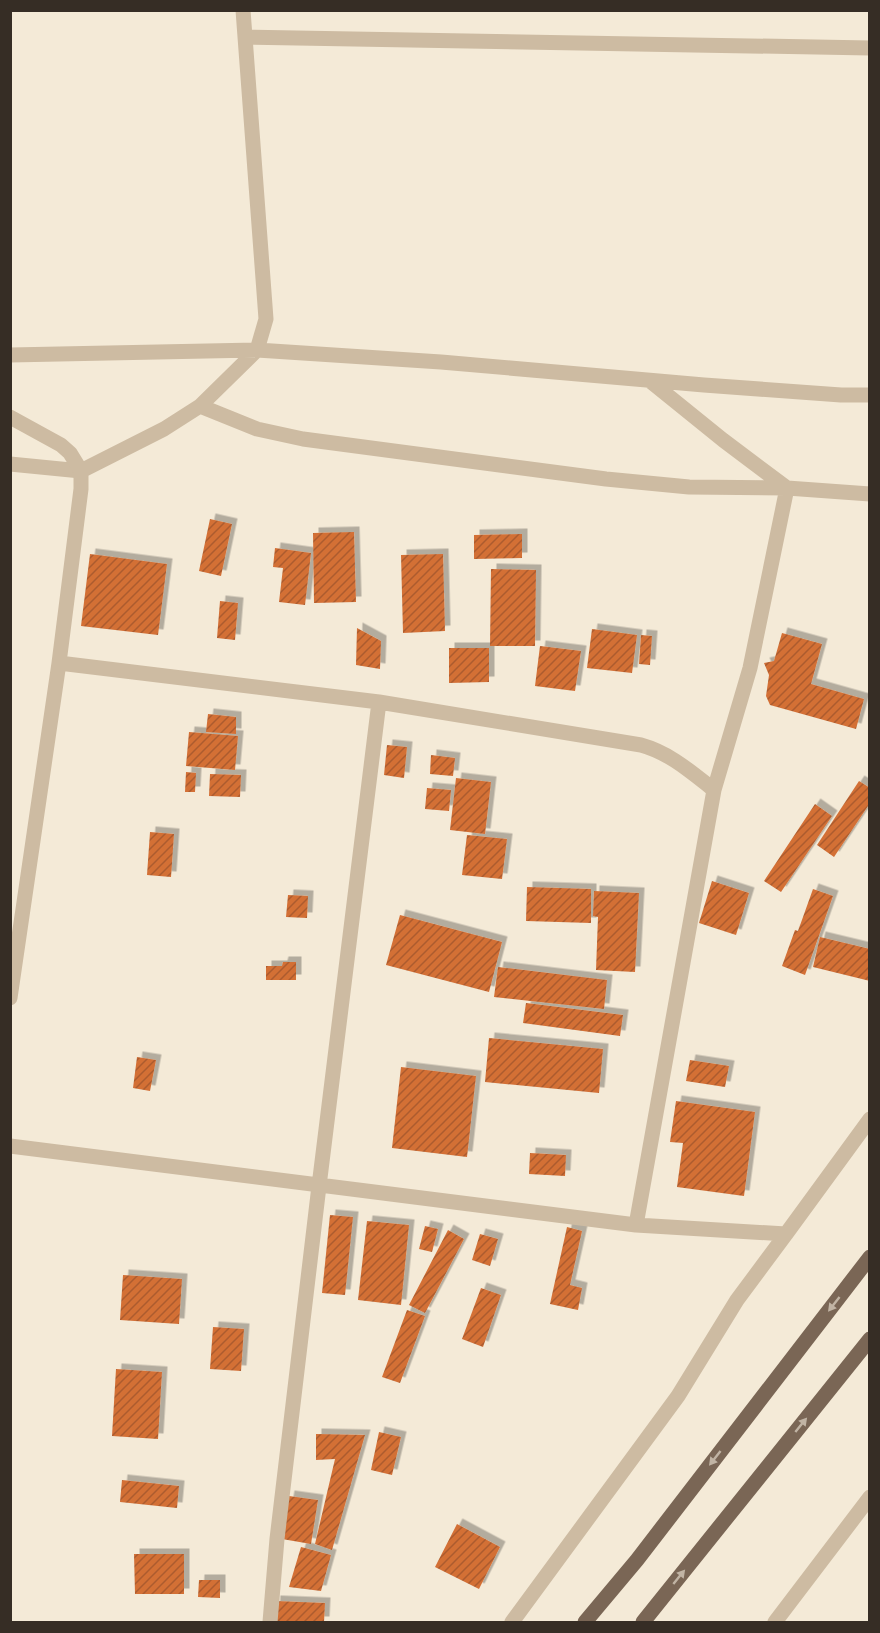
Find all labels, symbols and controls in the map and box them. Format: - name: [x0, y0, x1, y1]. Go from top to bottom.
- one-way arrow: [828, 1296, 840, 1311]
- one-way arrow: [795, 1417, 807, 1432]
- one-way arrow: [710, 1451, 722, 1466]
- one-way arrow: [673, 1569, 686, 1585]

